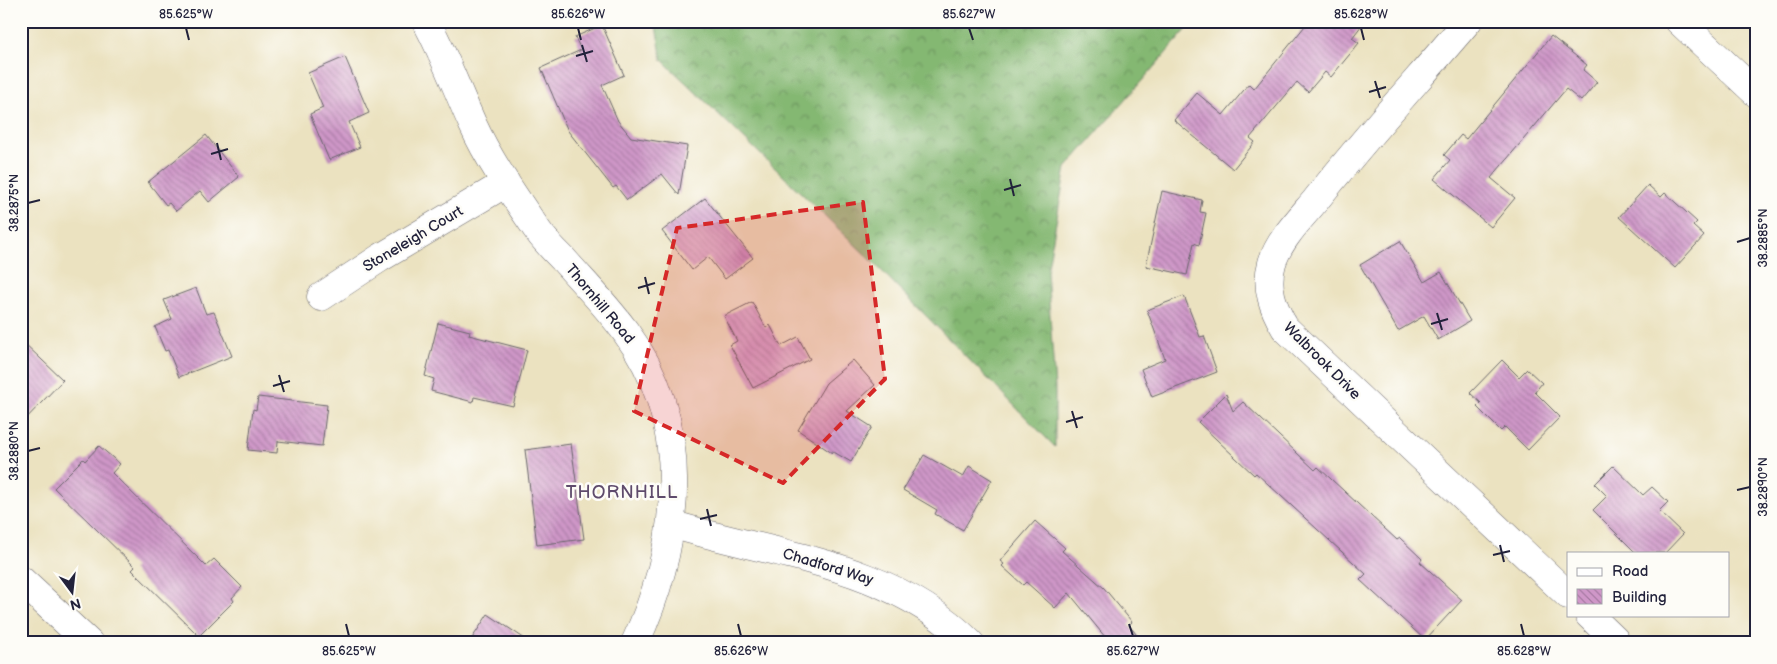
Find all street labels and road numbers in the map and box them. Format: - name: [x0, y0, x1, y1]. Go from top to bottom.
- street label: Stoneleigh Court: [360, 201, 467, 276]
- street label: Thornhill Road: [561, 260, 639, 348]
- street label: Walbrook Drive: [1279, 318, 1365, 404]
- street label: Chadford Way: [780, 544, 876, 590]

